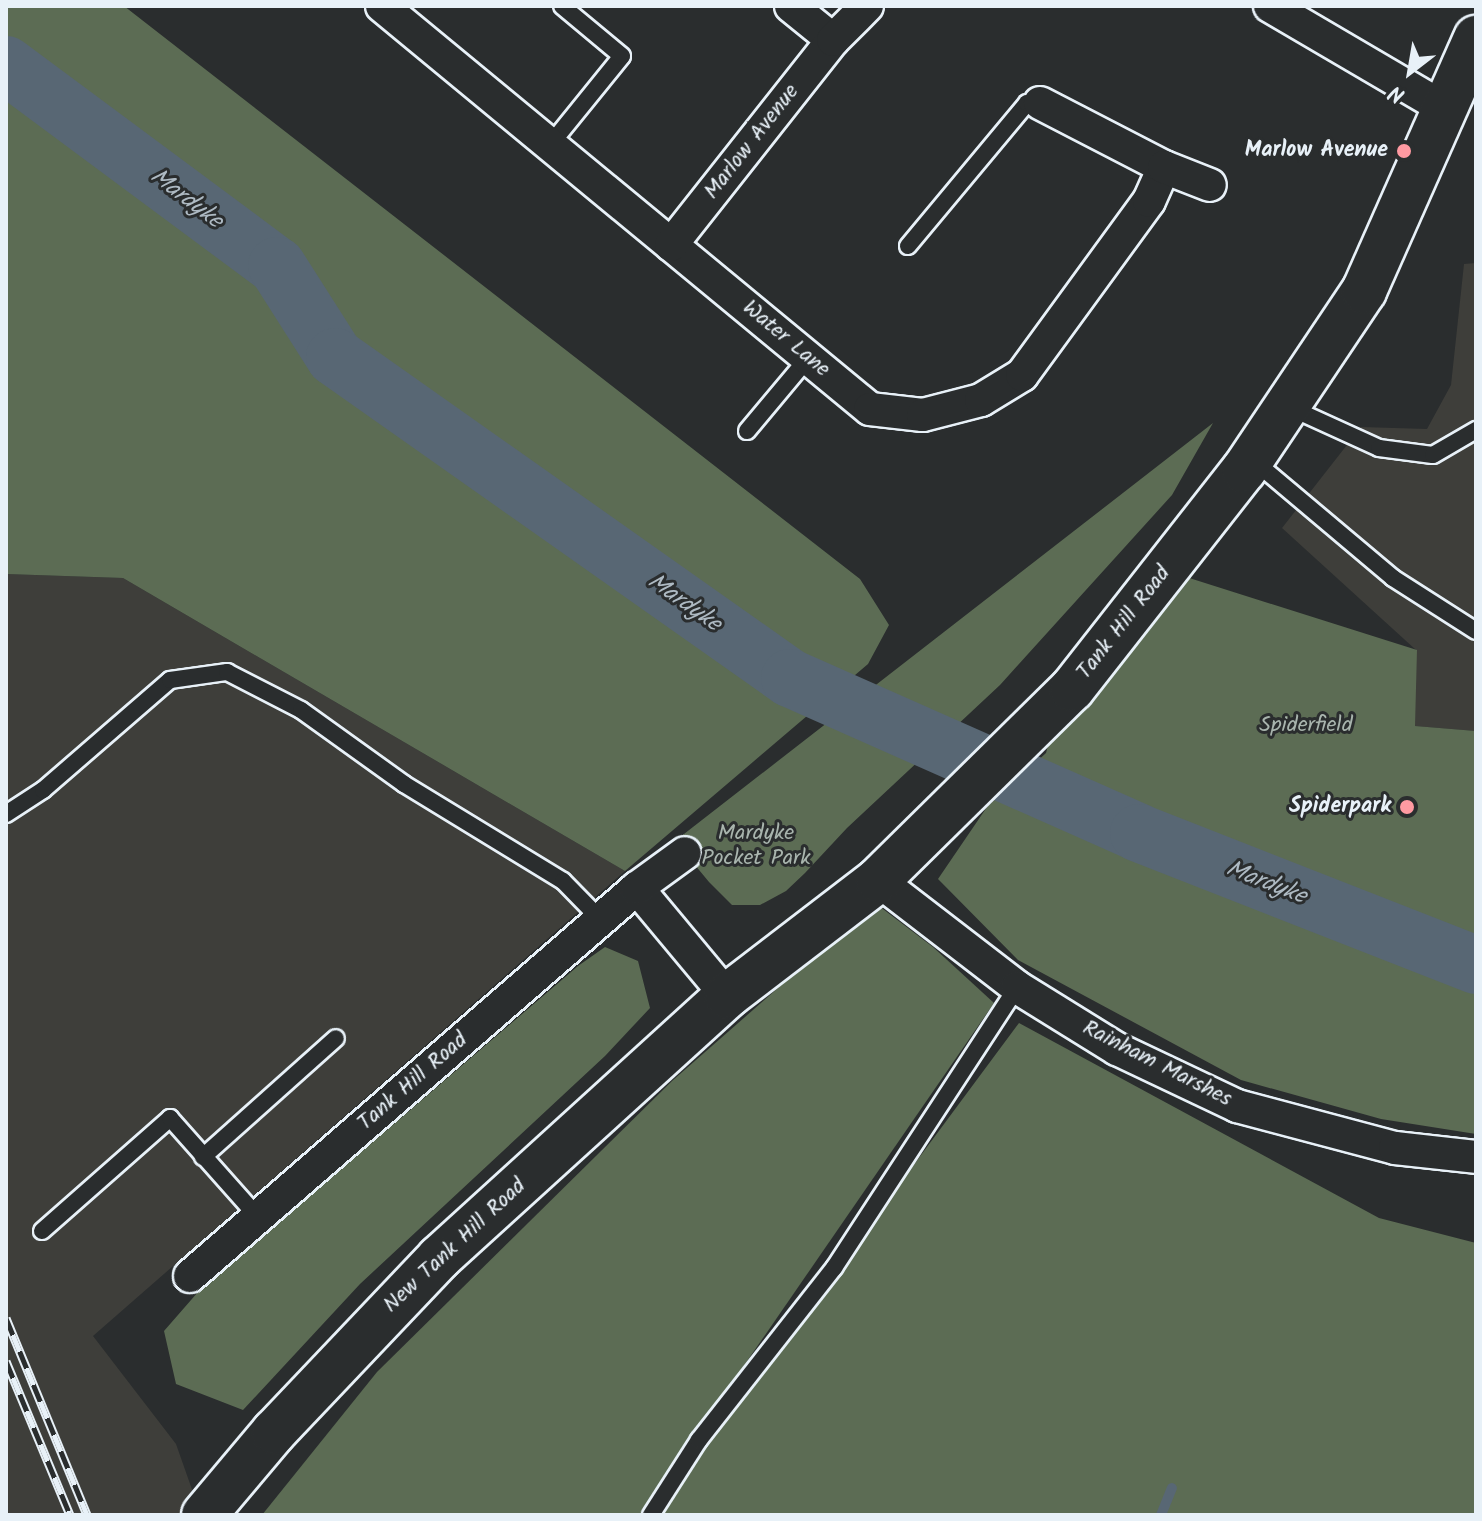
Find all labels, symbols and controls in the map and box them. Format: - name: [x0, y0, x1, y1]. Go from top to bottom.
- north arrow: [1370, 32, 1450, 112]
- text: N: [1382, 74, 1412, 112]
- street label: Marlow Avenue: [699, 79, 805, 205]
- place label: Marlow Avenue: [1245, 138, 1388, 164]
- marker: Marlow Avenue: [1395, 142, 1413, 160]
- water label: Mardyke: [144, 162, 228, 236]
- street label: Water Lane: [737, 295, 835, 383]
- street label: Tank Hill Road: [1072, 561, 1176, 685]
- water label: Mardyke: [642, 567, 726, 639]
- park label: Spiderfield: [1259, 713, 1353, 739]
- place label: Spiderpark: [1289, 794, 1391, 820]
- marker: Spiderpark: [1398, 798, 1416, 816]
- park label: Mardyke Pocket Park: [701, 820, 811, 872]
- water label: Mardyke: [1222, 855, 1310, 911]
- street label: Rainham Marshes: [1078, 1015, 1236, 1113]
- street label: Tank Hill Road: [353, 1027, 473, 1137]
- street label: New Tank Hill Road: [378, 1173, 532, 1319]

